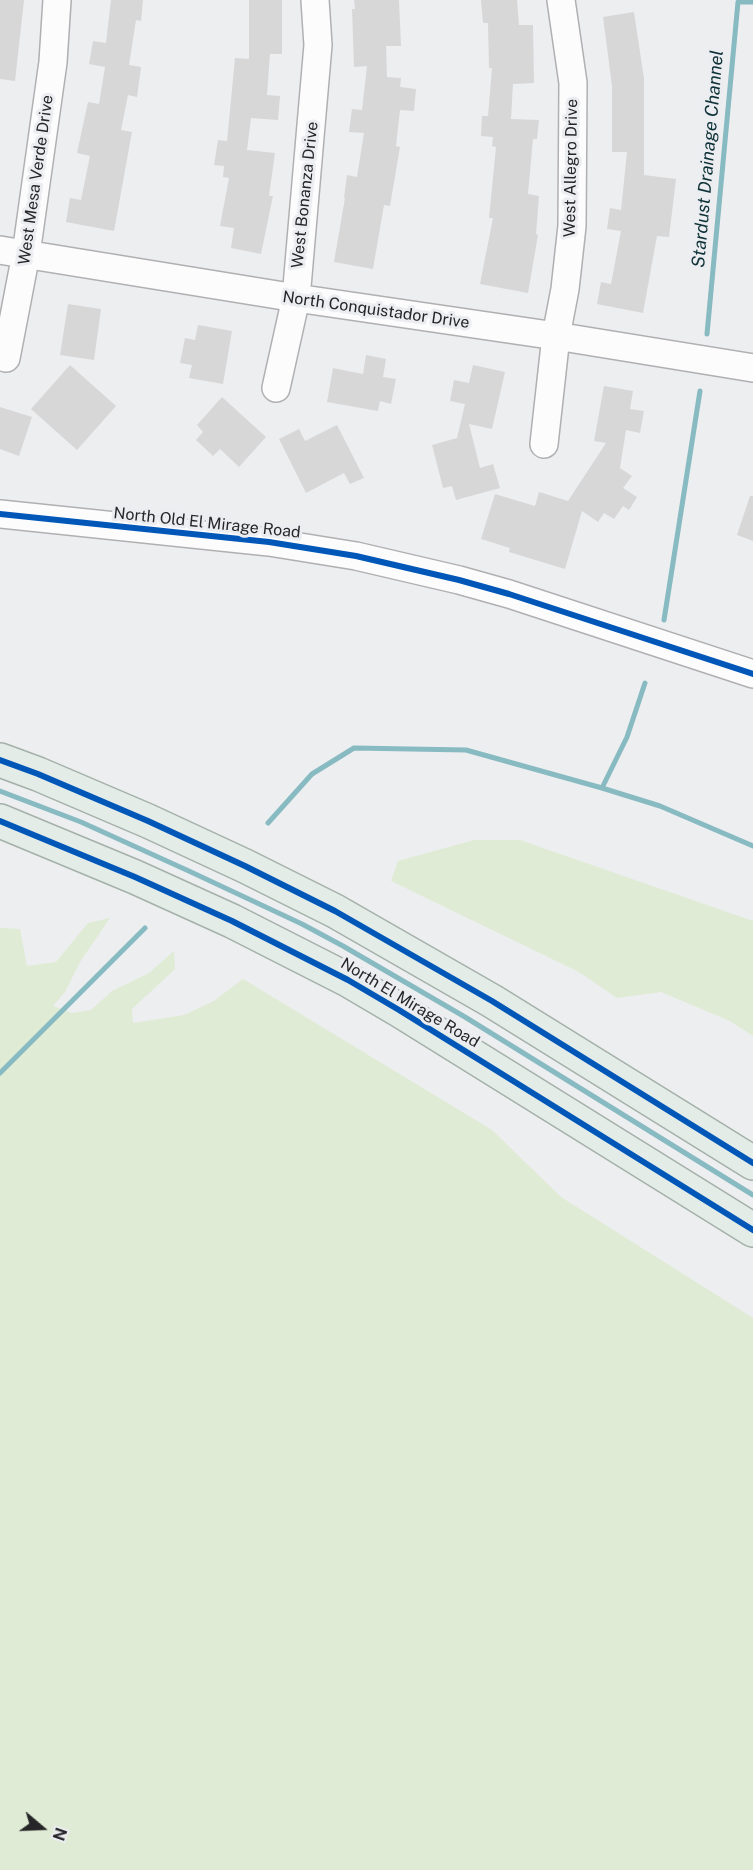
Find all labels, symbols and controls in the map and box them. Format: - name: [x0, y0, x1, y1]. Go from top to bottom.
- water label: Stardust Drainage Channel: [688, 49, 728, 269]
- street label: West Mesa Verde Drive: [15, 94, 57, 266]
- street label: West Allegro Drive: [560, 99, 582, 237]
- street label: West Bonanza Drive: [288, 121, 322, 269]
- street label: North Conquistador Drive: [281, 287, 471, 333]
- street label: North Old El Mirage Road: [113, 504, 301, 542]
- street label: North El Mirage Road: [337, 954, 483, 1052]
- north arrow: [12, 1798, 72, 1858]
- text: N: [48, 1825, 71, 1843]

